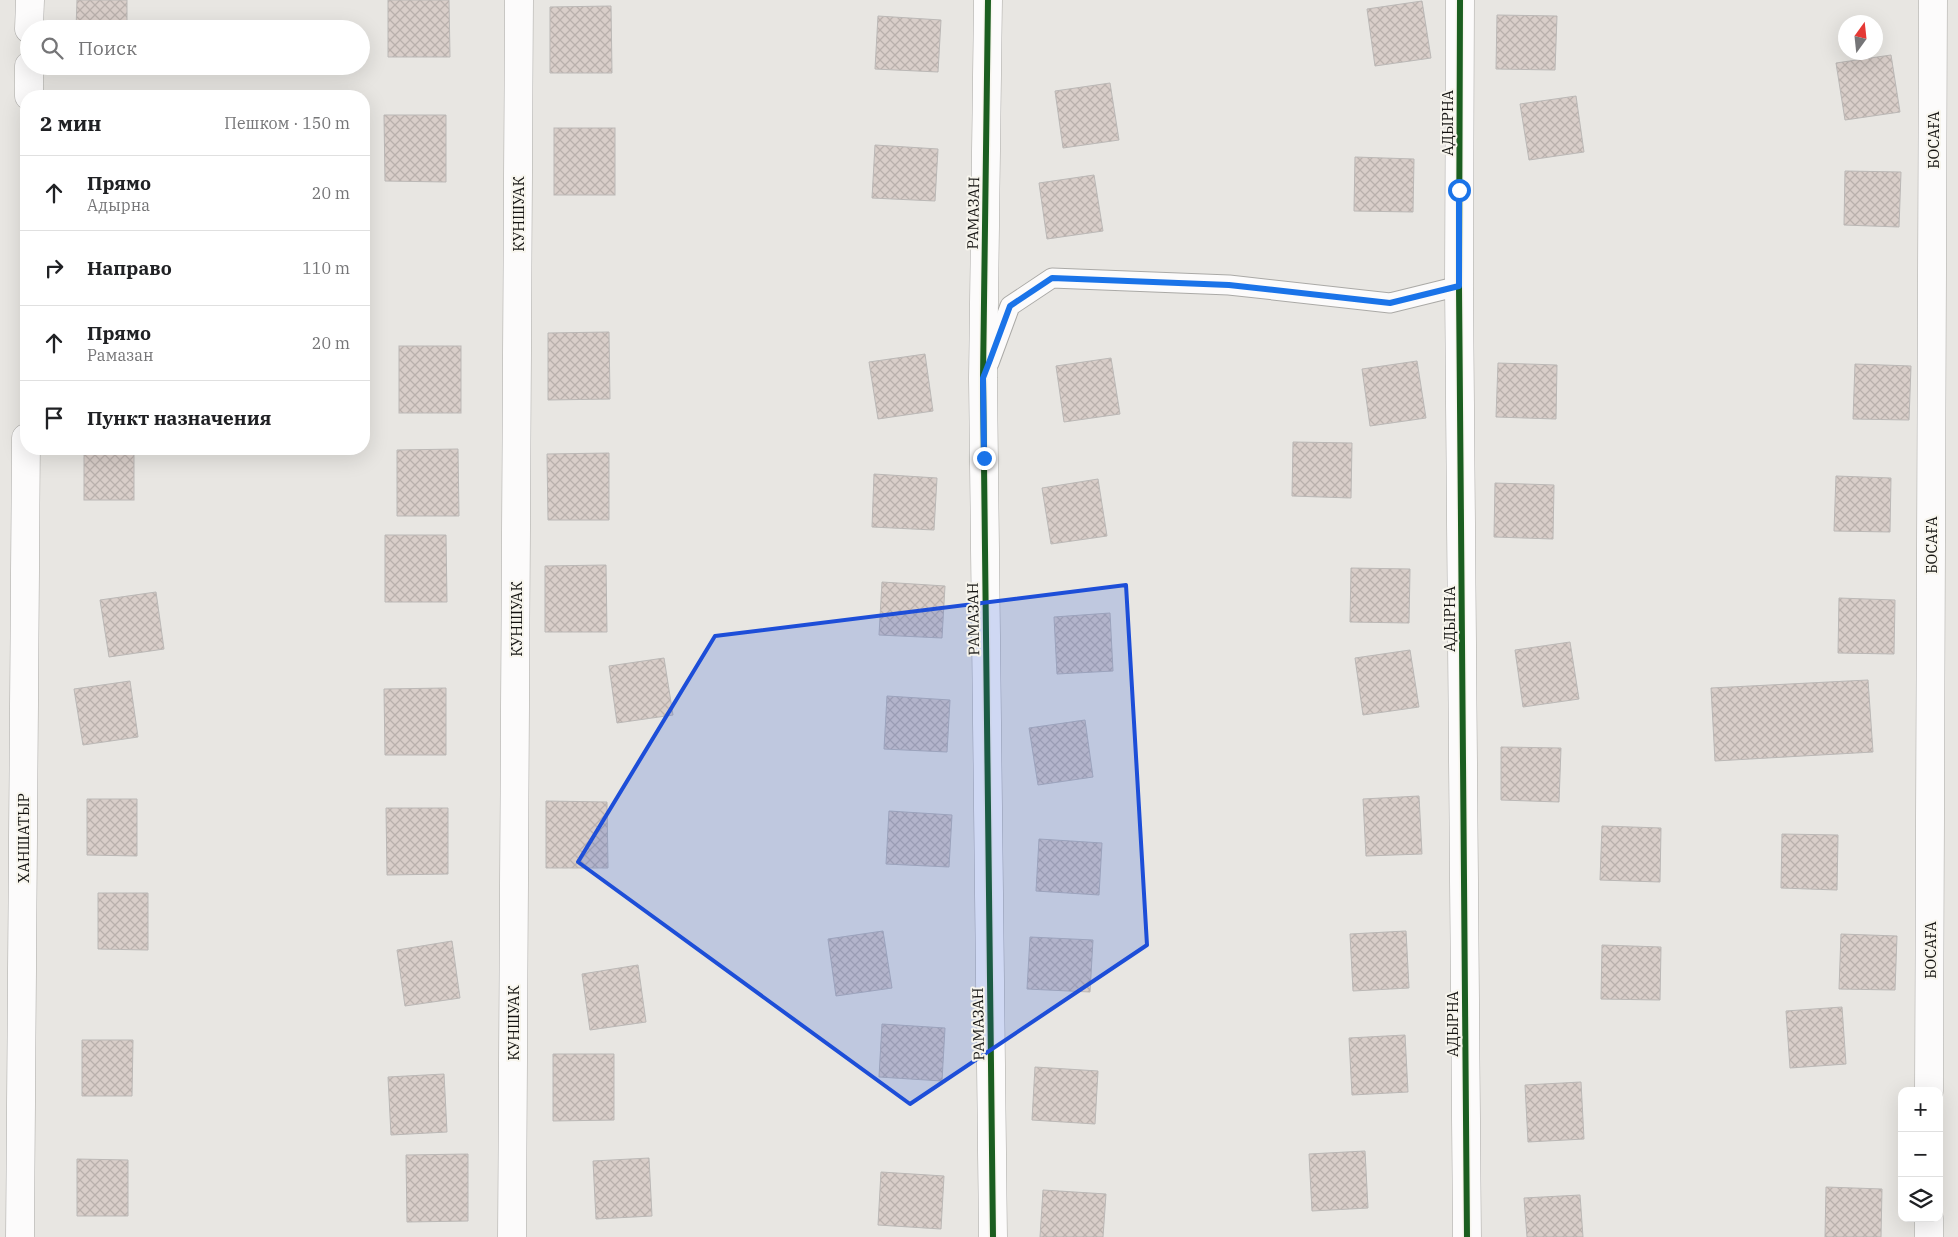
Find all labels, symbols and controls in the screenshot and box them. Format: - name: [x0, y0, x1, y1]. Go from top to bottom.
- north arrow: [1838, 15, 1883, 60]
- search box: [20, 20, 370, 75]
- icon: search: [38, 34, 66, 62]
- text: Поиск: [78, 36, 137, 60]
- street label: АДЫРНА: [1438, 89, 1457, 156]
- text: 2 мин: [40, 109, 102, 137]
- street label: БОСАҒА: [1924, 110, 1943, 169]
- text: Пешком · 150 m: [224, 113, 350, 133]
- text: Прямо: [87, 171, 151, 195]
- street label: КУНШУАК: [509, 176, 528, 252]
- street label: РАМАЗАН: [963, 176, 983, 250]
- icon: ahead: [40, 179, 68, 207]
- route start: [1448, 179, 1471, 202]
- text: 20 m: [312, 183, 350, 203]
- text: Адырна: [87, 195, 150, 215]
- icon: right: [40, 254, 68, 282]
- text: Направо: [87, 256, 172, 280]
- text: 110 m: [302, 258, 350, 278]
- text: Прямо: [87, 321, 151, 345]
- icon: ahead: [40, 329, 68, 357]
- text: 20 m: [312, 333, 350, 353]
- text: Рамазан: [87, 345, 154, 365]
- icon: arrive: [40, 404, 68, 432]
- text: Пункт назначения: [87, 406, 271, 430]
- route end: [973, 447, 996, 470]
- street label: БОСАҒА: [1922, 515, 1941, 574]
- street label: КУНШУАК: [507, 581, 526, 657]
- street label: РАМАЗАН: [963, 582, 983, 656]
- street label: АДЫРНА: [1440, 585, 1459, 652]
- street label: ХАНШАТЫР: [14, 793, 33, 883]
- street label: БОСАҒА: [1921, 920, 1940, 979]
- street label: КУНШУАК: [504, 985, 523, 1061]
- street label: РАМАЗАН: [968, 987, 988, 1061]
- street label: АДЫРНА: [1443, 990, 1462, 1057]
- map controls: [1898, 1087, 1943, 1222]
- button: +: [1898, 1087, 1943, 1132]
- button: −: [1898, 1132, 1943, 1177]
- button: layers: [1898, 1177, 1943, 1222]

